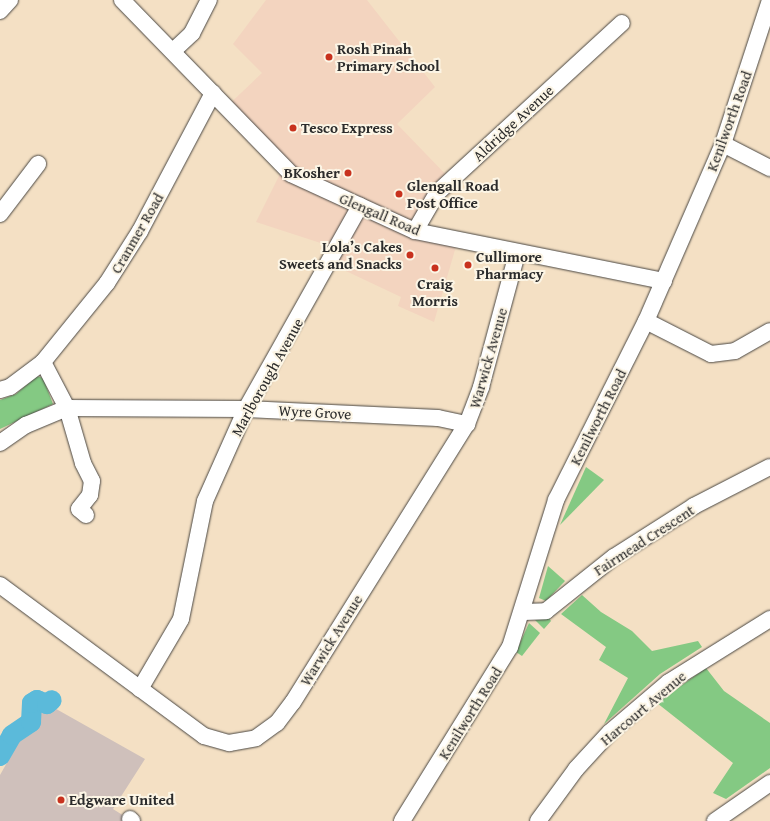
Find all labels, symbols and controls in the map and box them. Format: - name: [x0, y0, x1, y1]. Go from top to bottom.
- place label: Rosh Pinah Primary School: [337, 39, 440, 74]
- marker: Rosh Pinah Primary School: [324, 52, 334, 62]
- street label: Kenilworth Road: [703, 68, 755, 174]
- street label: Aldridge Avenue: [469, 81, 557, 165]
- place label: Tesco Express: [301, 119, 393, 137]
- marker: Tesco Express: [288, 123, 298, 133]
- place label: BKosher: [284, 164, 340, 182]
- marker: BKosher: [343, 168, 353, 178]
- place label: Glengall Road Post Office: [407, 176, 499, 211]
- street label: Glengall Road: [337, 189, 423, 239]
- marker: Glengall Road Post Office: [394, 189, 404, 199]
- street label: Cranmer Road: [107, 190, 167, 276]
- place label: Lola’s Cakes Sweets and Snacks: [279, 237, 402, 272]
- place label: Cullimore Pharmacy: [476, 247, 543, 282]
- marker: Lola’s Cakes Sweets and Snacks: [405, 250, 415, 260]
- marker: Cullimore Pharmacy: [463, 260, 473, 270]
- marker: Craig Morris: [430, 263, 440, 273]
- place label: Craig Morris: [412, 274, 458, 309]
- street label: Warwick Avenue: [465, 306, 511, 410]
- street label: Marlborough Avenue: [227, 315, 307, 439]
- street label: Kenilworth Road: [566, 366, 630, 468]
- street label: Wyre Grove: [278, 401, 352, 423]
- street label: Fairmead Crescent: [590, 501, 698, 579]
- street label: Warwick Avenue: [296, 591, 366, 689]
- street label: Kenilworth Road: [434, 664, 506, 762]
- street label: Harcourt Avenue: [597, 667, 689, 749]
- place label: Edgware United: [69, 791, 174, 809]
- marker: Edgware United: [56, 795, 66, 805]

